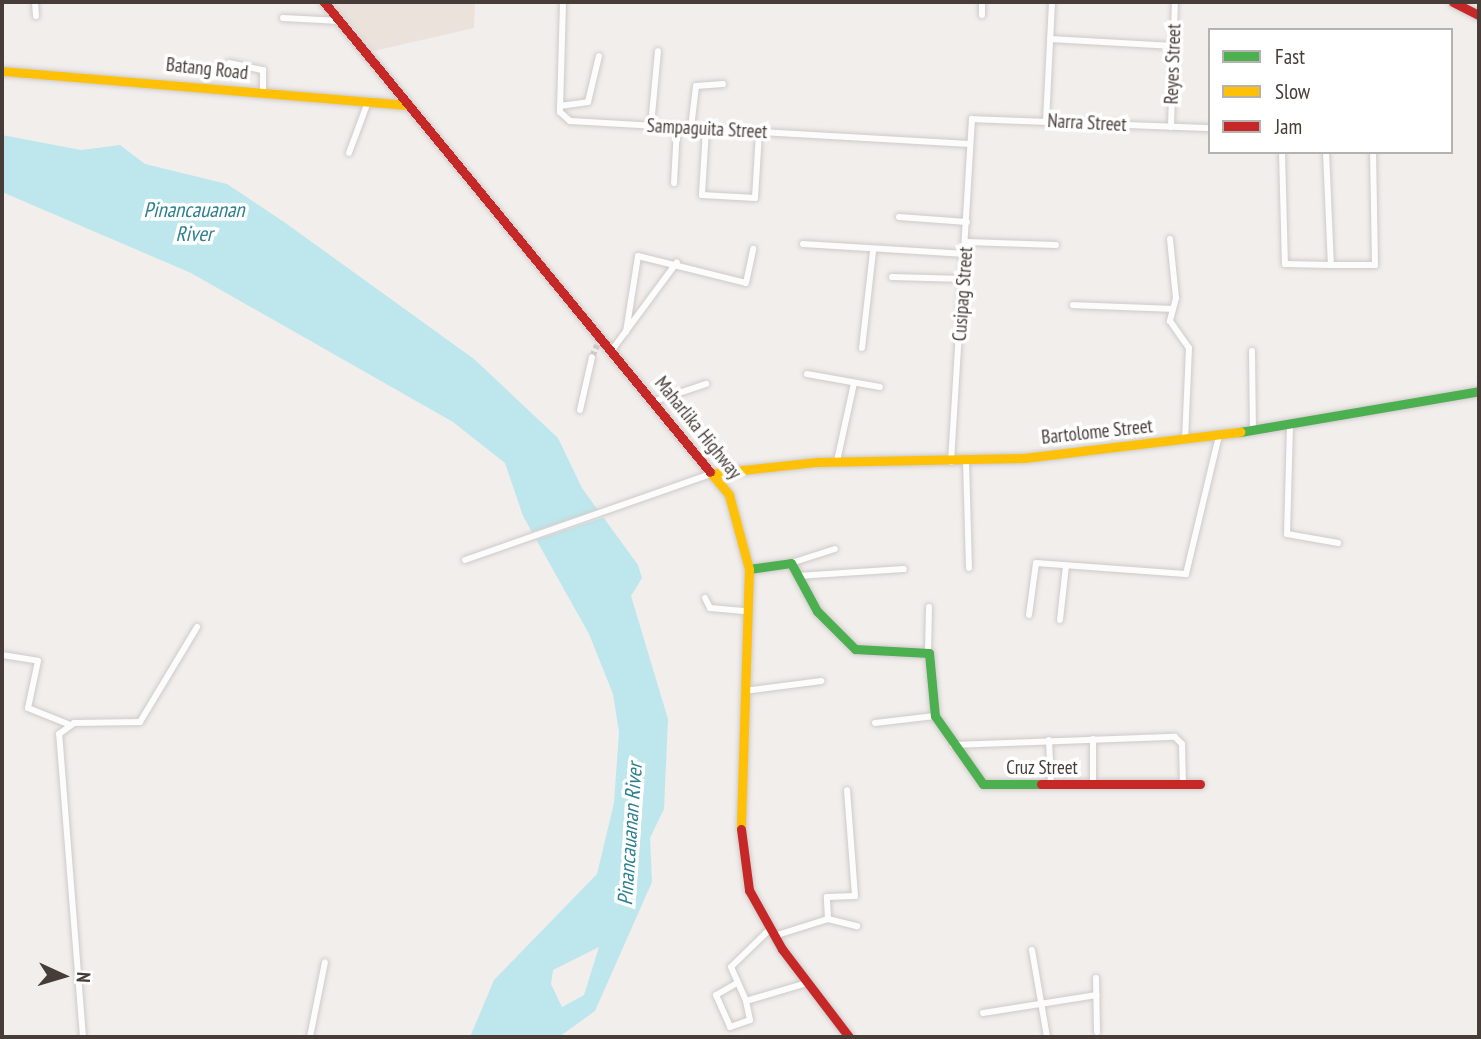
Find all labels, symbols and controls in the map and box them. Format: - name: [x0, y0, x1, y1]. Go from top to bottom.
- street label: Reyes Street: [1160, 23, 1186, 105]
- legend: [1208, 28, 1453, 154]
- text: Fast: [1275, 43, 1305, 70]
- street label: Batang Road: [165, 53, 249, 85]
- text: Slow: [1275, 78, 1310, 105]
- street label: Narra Street: [1047, 110, 1127, 136]
- text: Jam: [1275, 113, 1302, 140]
- street label: Sampaguita Street: [646, 114, 768, 144]
- water label: Pinancauanan River: [143, 197, 245, 247]
- street label: Cusipag Street: [948, 246, 978, 342]
- street label: Maharlika Highway: [650, 372, 746, 484]
- street label: Bartolome Street: [1040, 415, 1154, 449]
- street label: Cruz Street: [1006, 757, 1078, 779]
- water label: Pinancauanan River: [612, 762, 648, 906]
- north arrow: [28, 941, 98, 1011]
- text: N: [72, 971, 96, 983]

